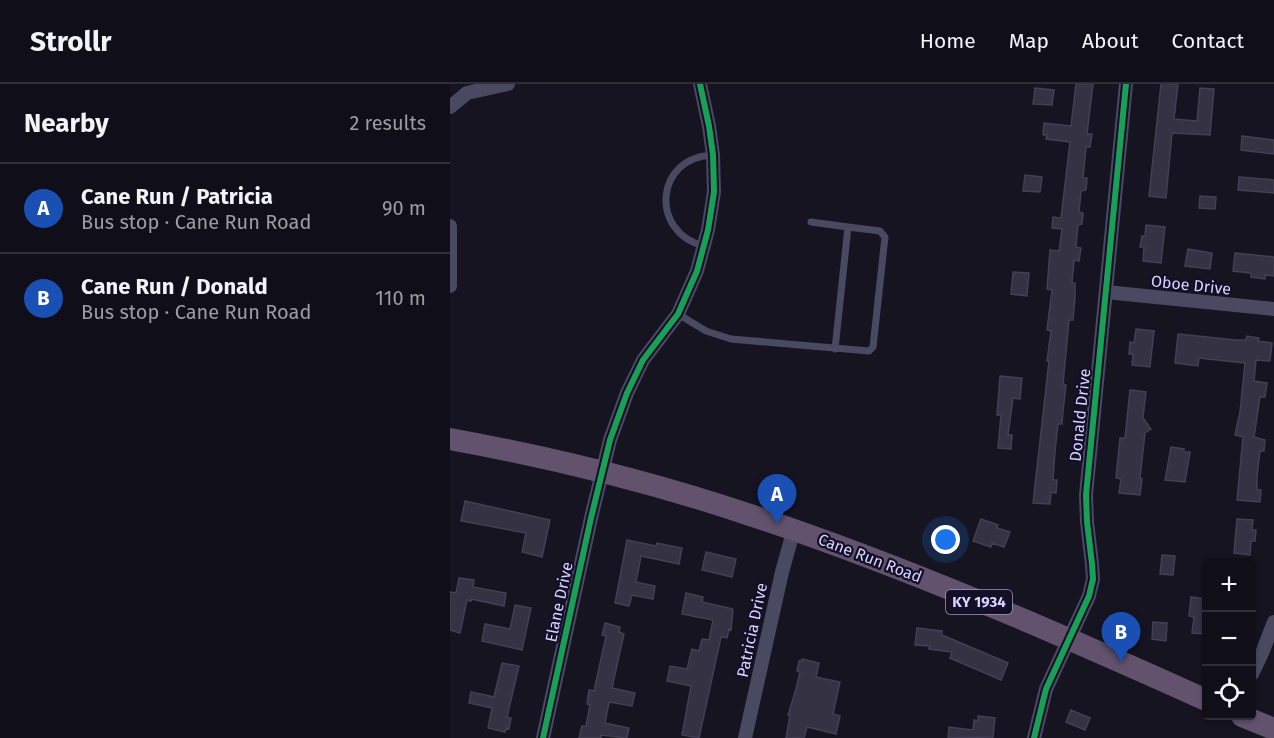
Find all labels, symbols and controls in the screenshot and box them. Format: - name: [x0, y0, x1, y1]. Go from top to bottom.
- text: Strollr: [30, 25, 111, 58]
- text: Home: [920, 28, 976, 54]
- text: Map: [1009, 28, 1049, 54]
- text: About: [1082, 28, 1139, 54]
- text: Contact: [1172, 28, 1244, 54]
- text: Nearby: [24, 108, 109, 139]
- text: 2 results: [349, 111, 426, 135]
- text: Cane Run / Patricia: [81, 183, 273, 210]
- text: A: [38, 196, 49, 220]
- text: 90 m: [382, 196, 426, 220]
- text: Bus stop · Cane Run Road: [81, 210, 311, 234]
- street label: Oboe Drive: [1150, 271, 1232, 299]
- text: Cane Run / Donald: [81, 273, 268, 300]
- text: B: [37, 286, 50, 310]
- text: 110 m: [375, 286, 426, 310]
- text: Bus stop · Cane Run Road: [81, 300, 311, 324]
- street label: Donald Drive: [1066, 368, 1094, 462]
- pin: A: [758, 474, 796, 524]
- your location: [931, 525, 960, 554]
- street label: Cane Run Road: [816, 530, 924, 586]
- map controls: [1202, 558, 1256, 720]
- button: +: [1202, 558, 1256, 612]
- street label: Elane Drive: [541, 560, 577, 644]
- street label: Patricia Drive: [733, 581, 771, 679]
- road number: KY 1934: [946, 590, 1012, 614]
- pin: B: [1102, 612, 1140, 662]
- button: −: [1202, 612, 1256, 666]
- button: locate: [1202, 666, 1256, 720]

